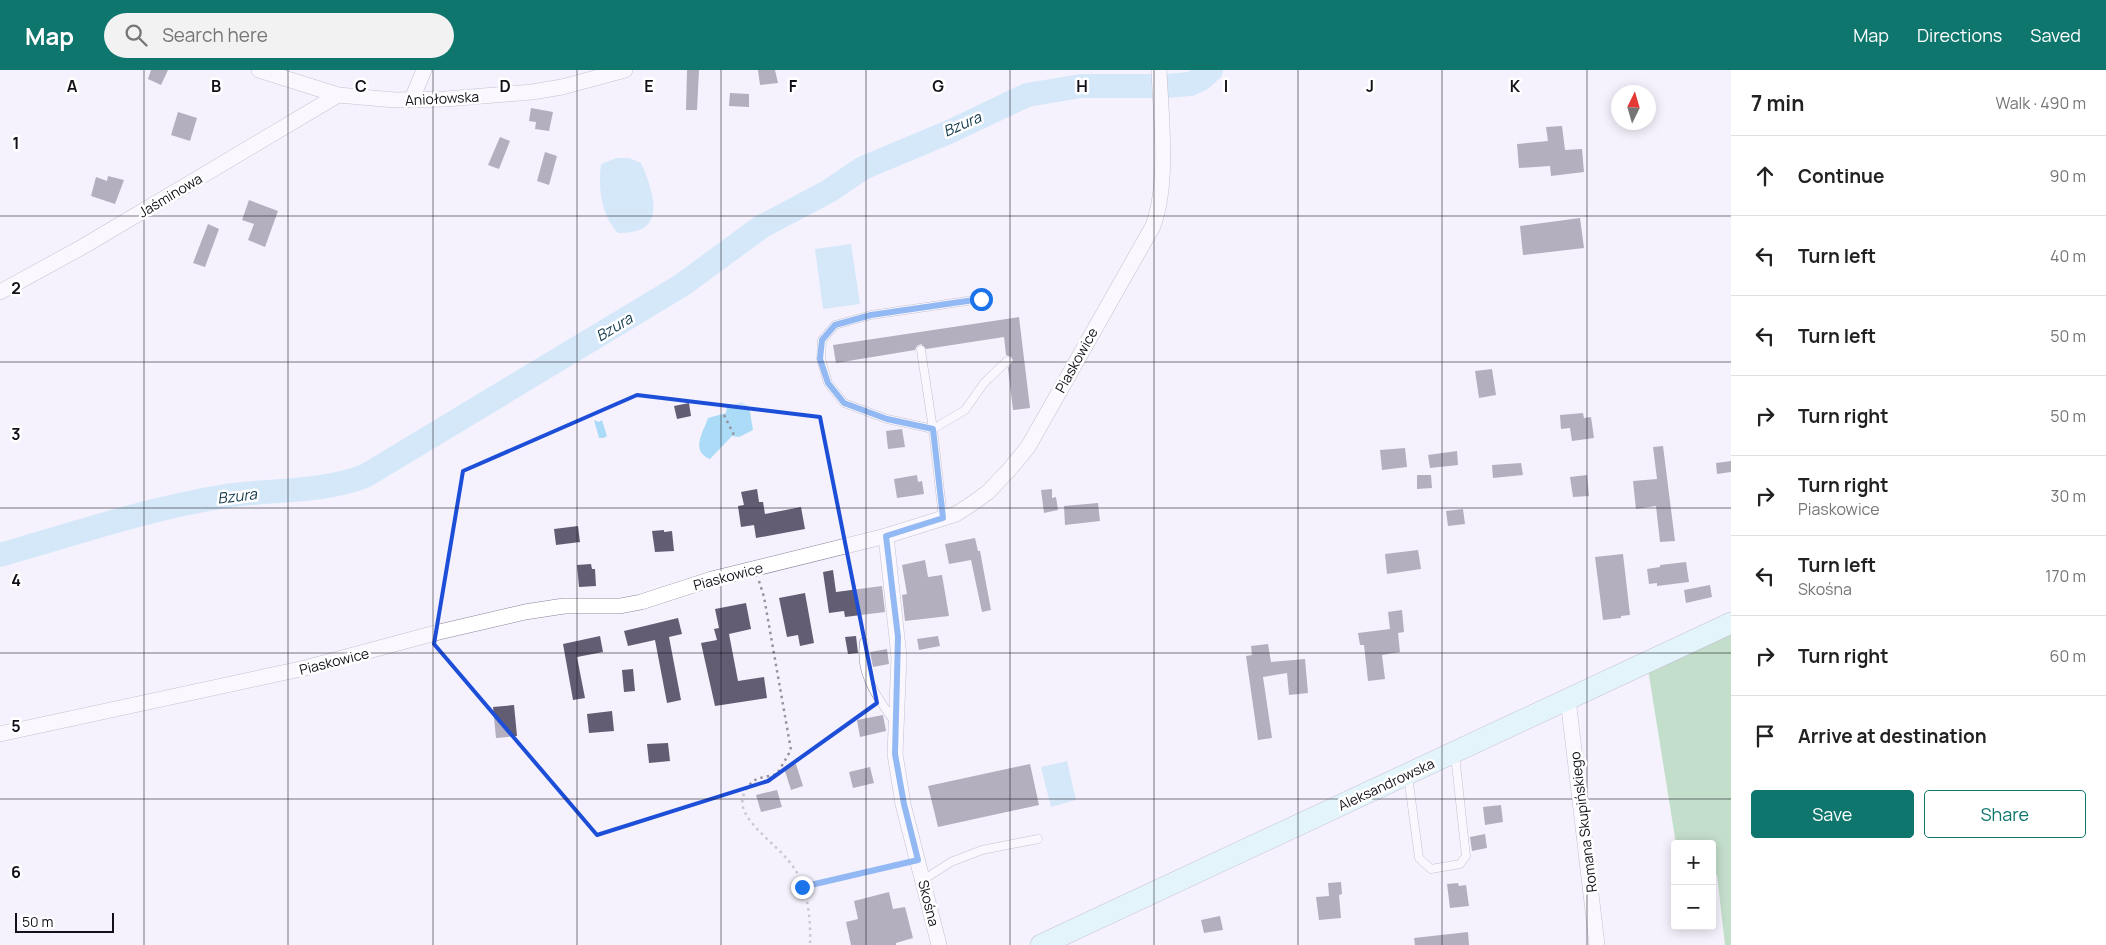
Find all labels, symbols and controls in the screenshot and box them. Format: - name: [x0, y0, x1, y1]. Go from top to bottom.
- search box: [104, 13, 454, 58]
- text: Map: [25, 19, 74, 52]
- icon: search: [122, 21, 150, 49]
- text: Search here: [162, 22, 268, 48]
- text: Map: [1853, 23, 1889, 47]
- text: Directions: [1917, 23, 2002, 47]
- text: Saved: [2030, 23, 2081, 47]
- text: A: [67, 75, 78, 97]
- text: B: [211, 75, 221, 97]
- text: C: [355, 75, 367, 97]
- text: D: [499, 75, 511, 97]
- text: E: [644, 75, 654, 97]
- text: F: [789, 75, 798, 97]
- text: G: [932, 75, 944, 97]
- text: H: [1076, 75, 1088, 97]
- text: I: [1224, 75, 1228, 97]
- text: J: [1366, 75, 1374, 97]
- text: K: [1510, 75, 1521, 97]
- north arrow: [1611, 85, 1656, 130]
- street label: Aniołowska: [404, 87, 480, 109]
- text: 7 min: [1751, 89, 1804, 117]
- text: Walk · 490 m: [1995, 92, 2086, 114]
- water label: Bzura: [940, 106, 985, 142]
- text: 1: [12, 132, 20, 154]
- icon: ahead: [1751, 162, 1779, 190]
- text: Continue: [1798, 163, 1884, 189]
- text: 90 m: [2050, 165, 2086, 187]
- street label: Jaśminowa: [135, 169, 205, 221]
- icon: left: [1751, 242, 1779, 270]
- text: Turn left: [1798, 243, 1876, 269]
- text: 40 m: [2050, 245, 2086, 267]
- text: 2: [11, 277, 21, 299]
- route start: [970, 288, 993, 311]
- water label: Bzura: [592, 307, 637, 346]
- icon: left: [1751, 322, 1779, 350]
- text: Turn left: [1798, 323, 1876, 349]
- street label: Piaskowice: [1050, 324, 1102, 396]
- text: 50 m: [2050, 325, 2086, 347]
- icon: right: [1751, 402, 1779, 430]
- text: Turn right: [1798, 403, 1888, 429]
- text: 50 m: [2050, 405, 2086, 427]
- text: 3: [11, 423, 21, 445]
- text: Turn right: [1798, 472, 1888, 498]
- icon: right: [1751, 482, 1779, 510]
- water label: Bzura: [216, 483, 259, 509]
- text: 30 m: [2051, 485, 2086, 507]
- text: Piaskowice: [1798, 498, 1880, 520]
- text: Turn left: [1798, 552, 1876, 578]
- street label: Piaskowice: [691, 558, 765, 594]
- icon: left: [1751, 562, 1779, 590]
- text: 170 m: [2045, 565, 2086, 587]
- text: 4: [11, 569, 21, 591]
- text: Skośna: [1798, 578, 1852, 600]
- icon: right: [1751, 642, 1779, 670]
- street label: Piaskowice: [297, 643, 371, 679]
- text: Turn right: [1798, 643, 1888, 669]
- text: 60 m: [2050, 645, 2086, 667]
- text: 5: [11, 715, 21, 737]
- icon: arrive: [1751, 722, 1779, 750]
- text: Arrive at destination: [1798, 723, 1987, 749]
- street label: Romana Skupińskiego: [1565, 751, 1601, 893]
- street label: Aleksandrowska: [1335, 753, 1437, 815]
- button: Save: [1751, 790, 1914, 838]
- button: Share: [1924, 790, 2086, 838]
- map controls: [1671, 840, 1716, 930]
- button: +: [1671, 840, 1716, 885]
- text: 6: [11, 861, 21, 883]
- route end: [791, 876, 814, 899]
- street label: Skośna: [914, 878, 944, 928]
- button: −: [1671, 885, 1716, 930]
- scale bar: [15, 910, 114, 933]
- text: 50 m: [22, 912, 53, 931]

